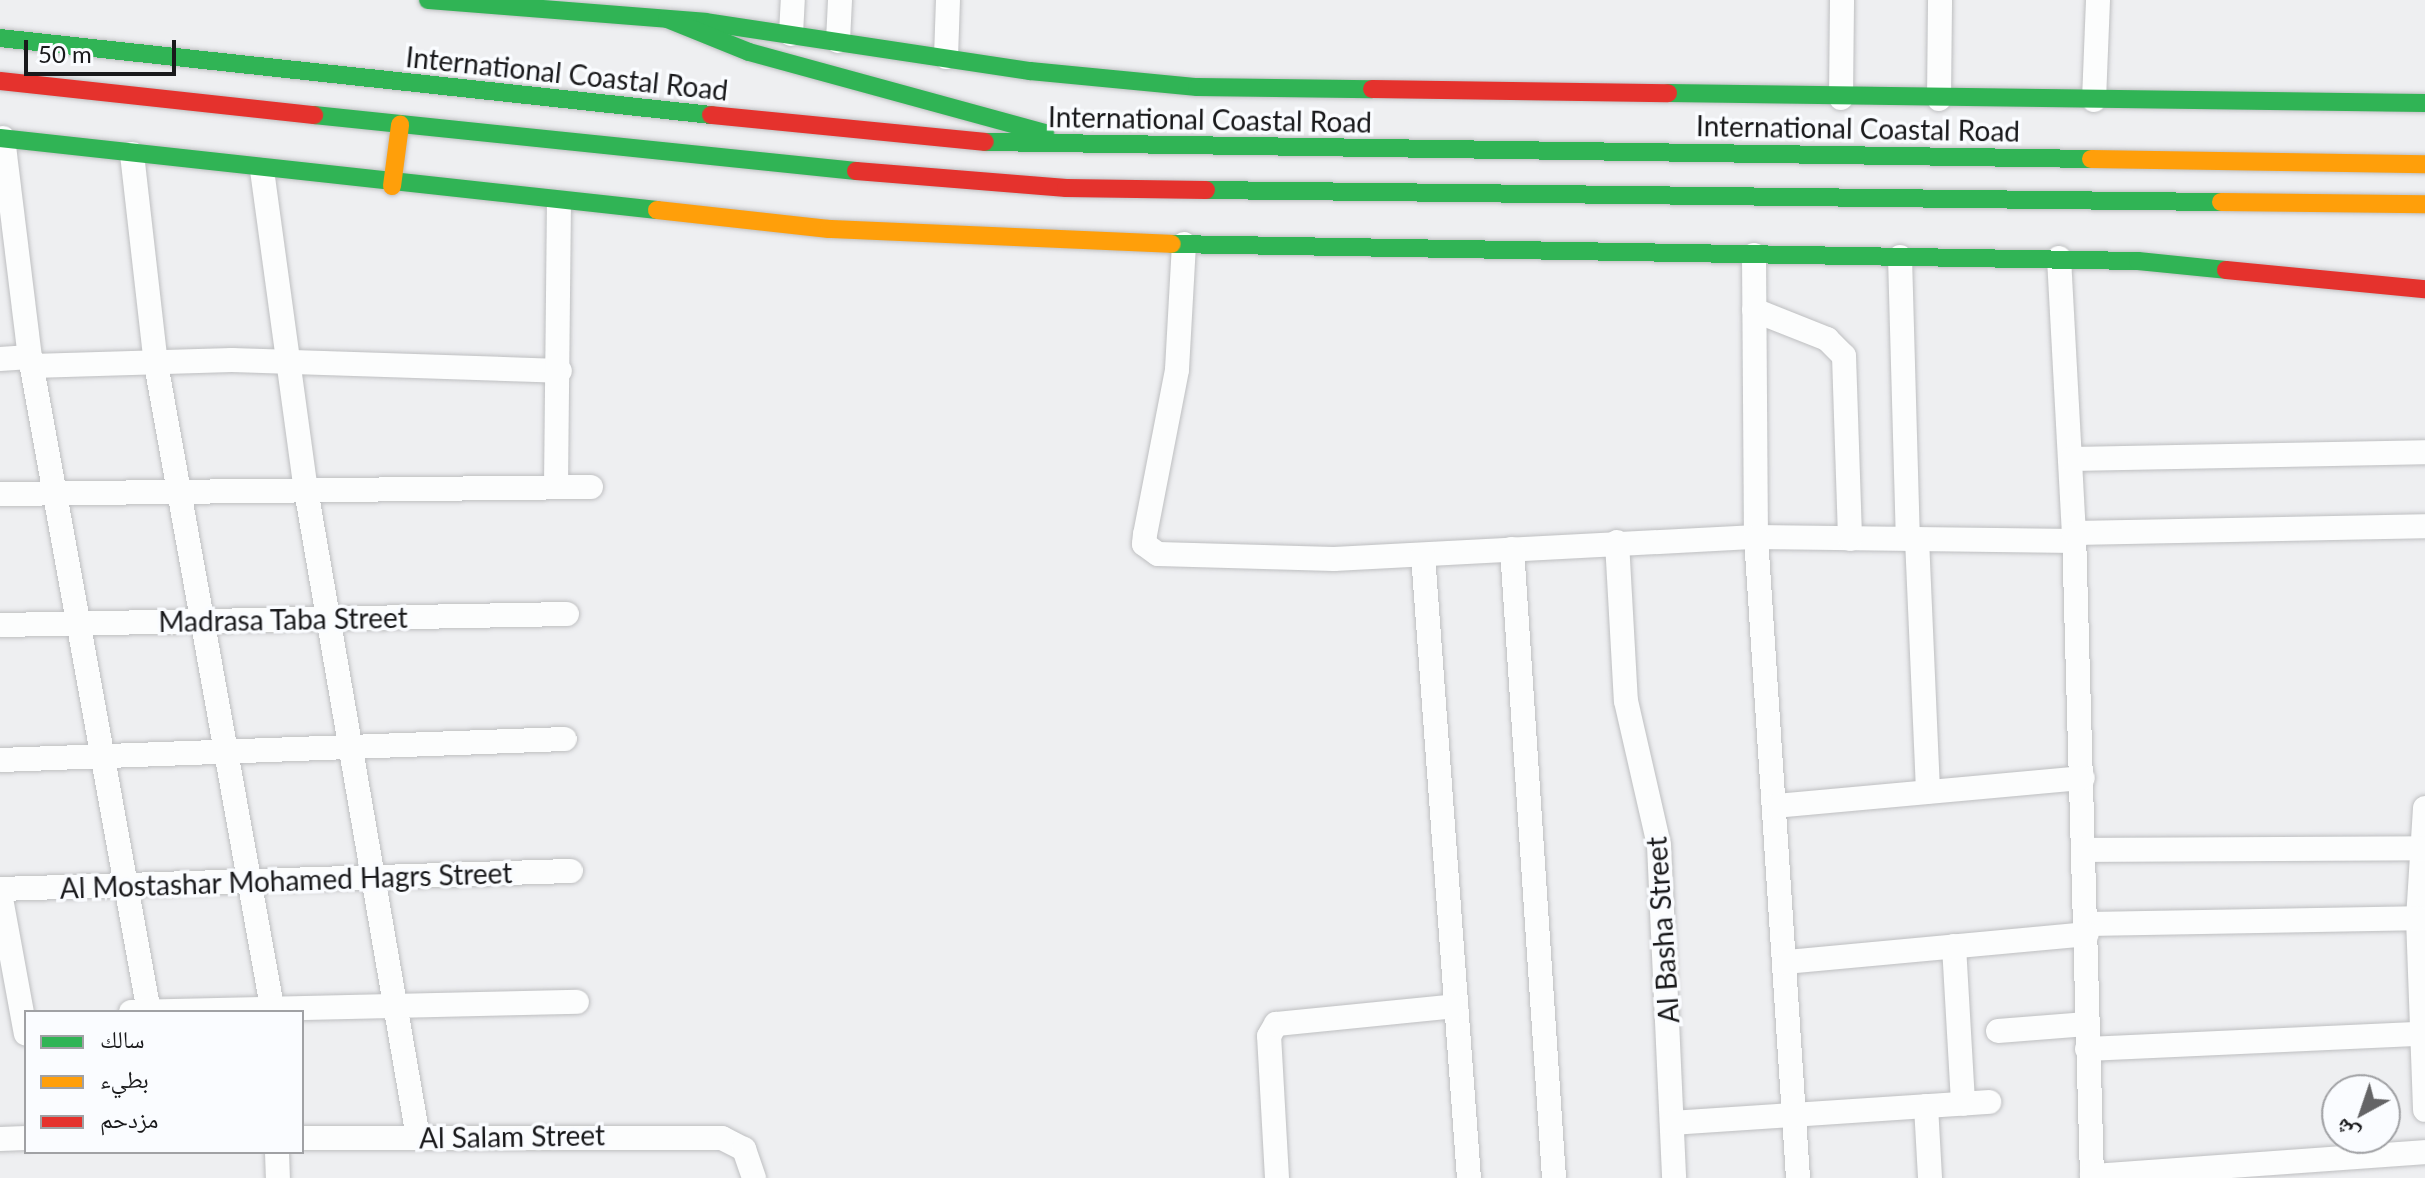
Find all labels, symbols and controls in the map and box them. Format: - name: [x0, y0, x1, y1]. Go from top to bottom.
- scale bar: [28, 24, 180, 74]
- text: 50 m: [38, 39, 92, 68]
- street label: International Coastal Road: [404, 39, 730, 107]
- street label: International Coastal Road: [1048, 99, 1372, 139]
- street label: International Coastal Road: [1696, 108, 2020, 148]
- street label: Madrasa Taba Street: [158, 600, 408, 638]
- street label: Al Basha Street: [1639, 836, 1685, 1024]
- street label: Al Mostashar Mohamed Hagrs Street: [59, 855, 513, 905]
- legend: [24, 1010, 304, 1154]
- text: سالك: [100, 1024, 145, 1053]
- text: بطيء: [100, 1064, 149, 1093]
- north arrow: [2321, 1074, 2401, 1154]
- text: مزدحم: [100, 1104, 159, 1133]
- text: ش: [2329, 1113, 2364, 1149]
- street label: Al Salam Street: [419, 1118, 605, 1154]

